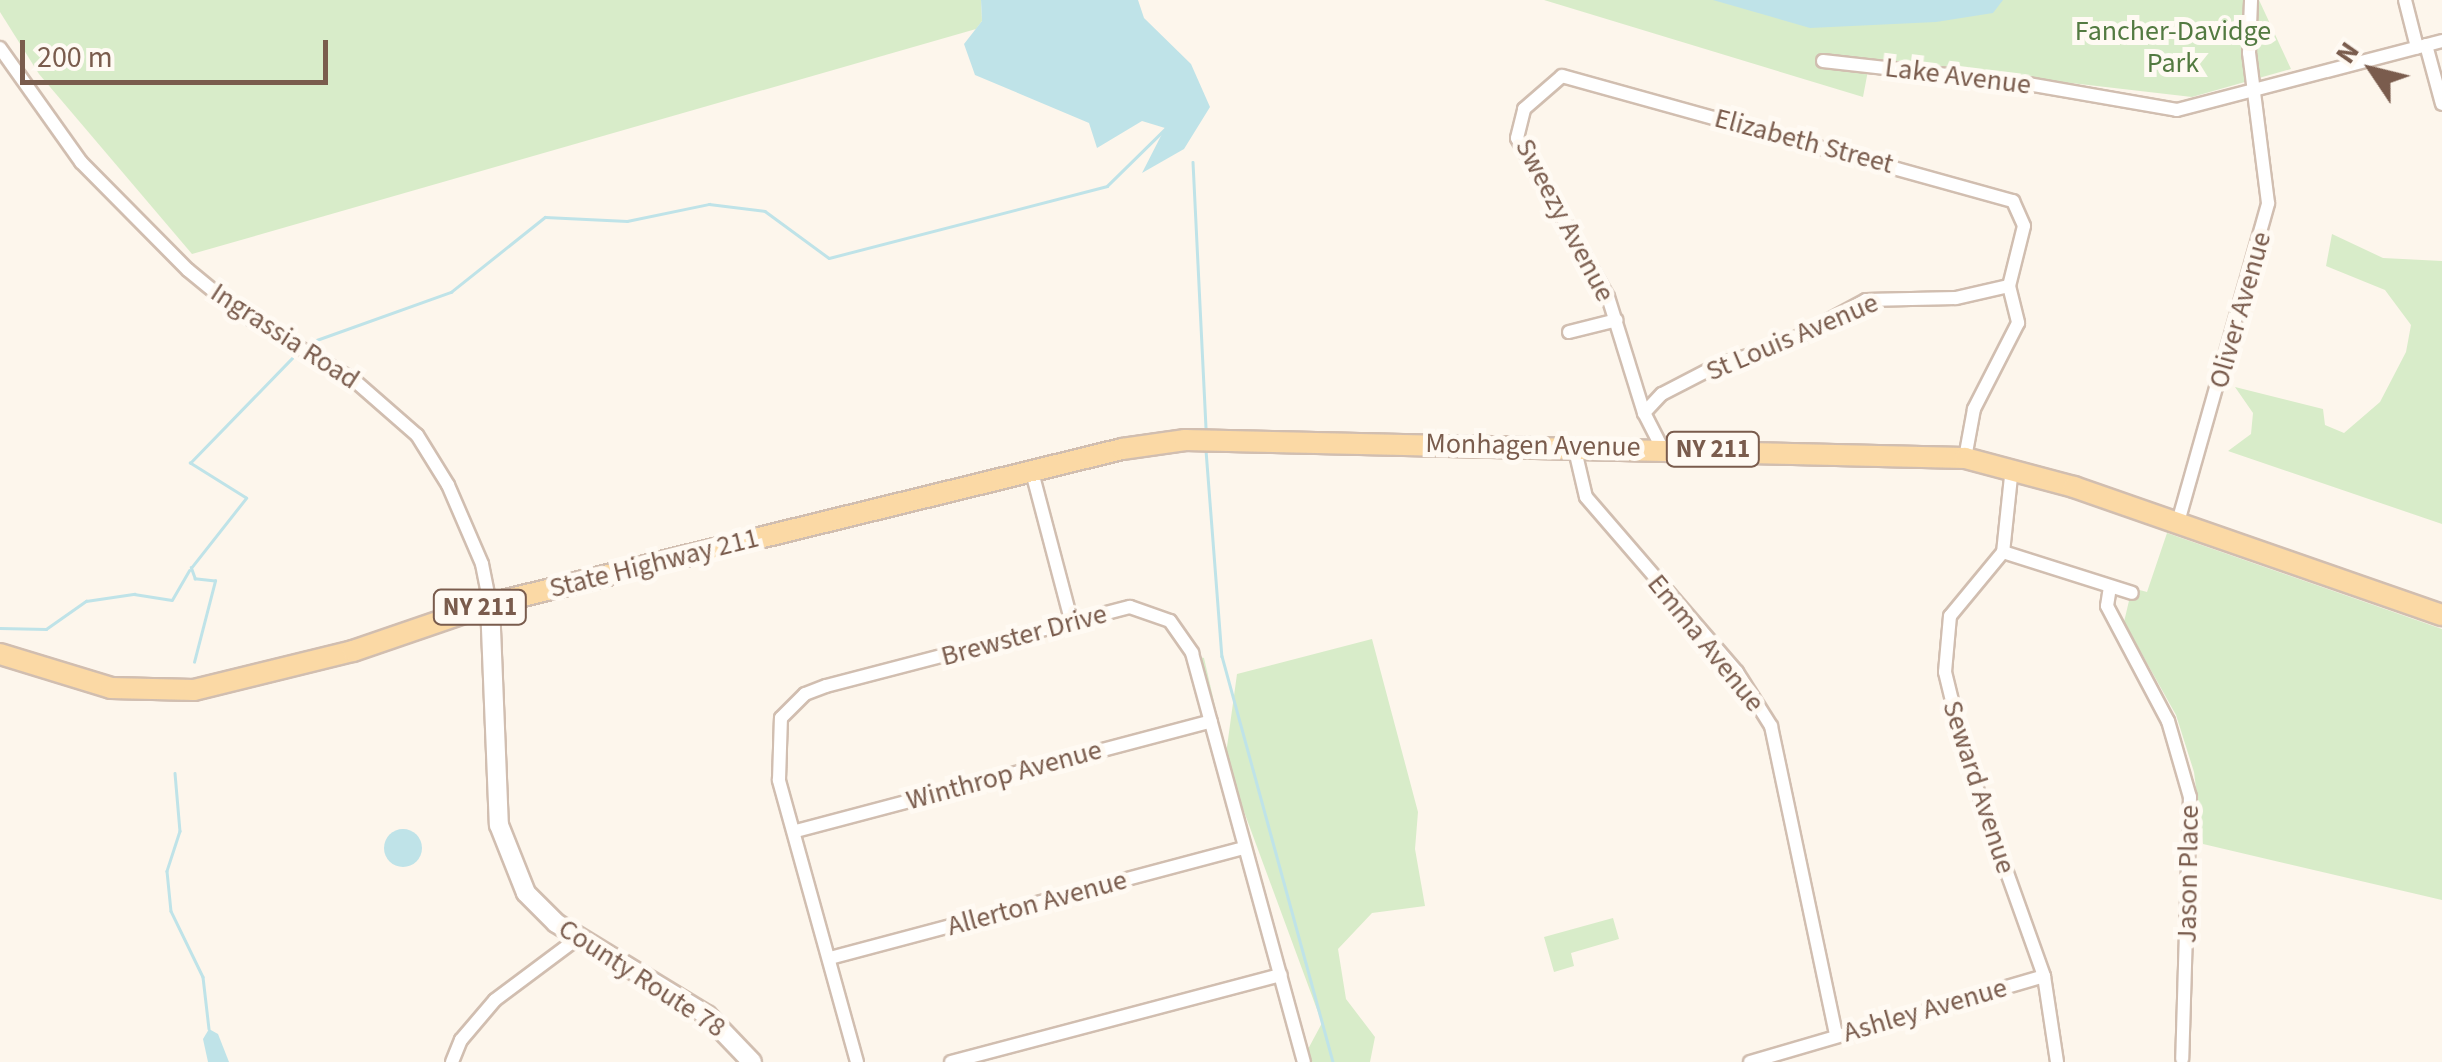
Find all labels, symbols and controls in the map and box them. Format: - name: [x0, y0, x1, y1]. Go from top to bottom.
- park label: Fancher-Davidge Park: [2075, 14, 2271, 80]
- scale bar: [25, 20, 332, 82]
- north arrow: [2322, 20, 2422, 120]
- text: N: [2326, 34, 2369, 72]
- text: 200 m: [37, 36, 113, 79]
- street label: Lake Avenue: [1883, 50, 2033, 102]
- street label: Elizabeth Street: [1711, 101, 1897, 181]
- street label: Sweezy Avenue: [1508, 133, 1622, 307]
- street label: Oliver Avenue: [2202, 228, 2278, 392]
- street label: Ingrassia Road: [205, 276, 365, 396]
- street label: St Louis Avenue: [1701, 286, 1883, 388]
- street label: Monhagen Avenue: [1425, 426, 1641, 464]
- road number: NY 211: [1666, 429, 1760, 469]
- street label: State Highway 211: [546, 521, 762, 605]
- street label: Emma Avenue: [1640, 567, 1772, 719]
- road number: NY 211: [432, 587, 528, 627]
- street label: Brewster Drive: [937, 597, 1111, 673]
- street label: Seward Avenue: [1935, 696, 2023, 878]
- street label: Winthrop Avenue: [903, 733, 1105, 817]
- street label: Jason Place: [2170, 804, 2206, 944]
- street label: Allerton Avenue: [944, 863, 1130, 943]
- street label: County Route 78: [552, 912, 732, 1044]
- street label: Ashley Avenue: [1839, 971, 2011, 1049]

